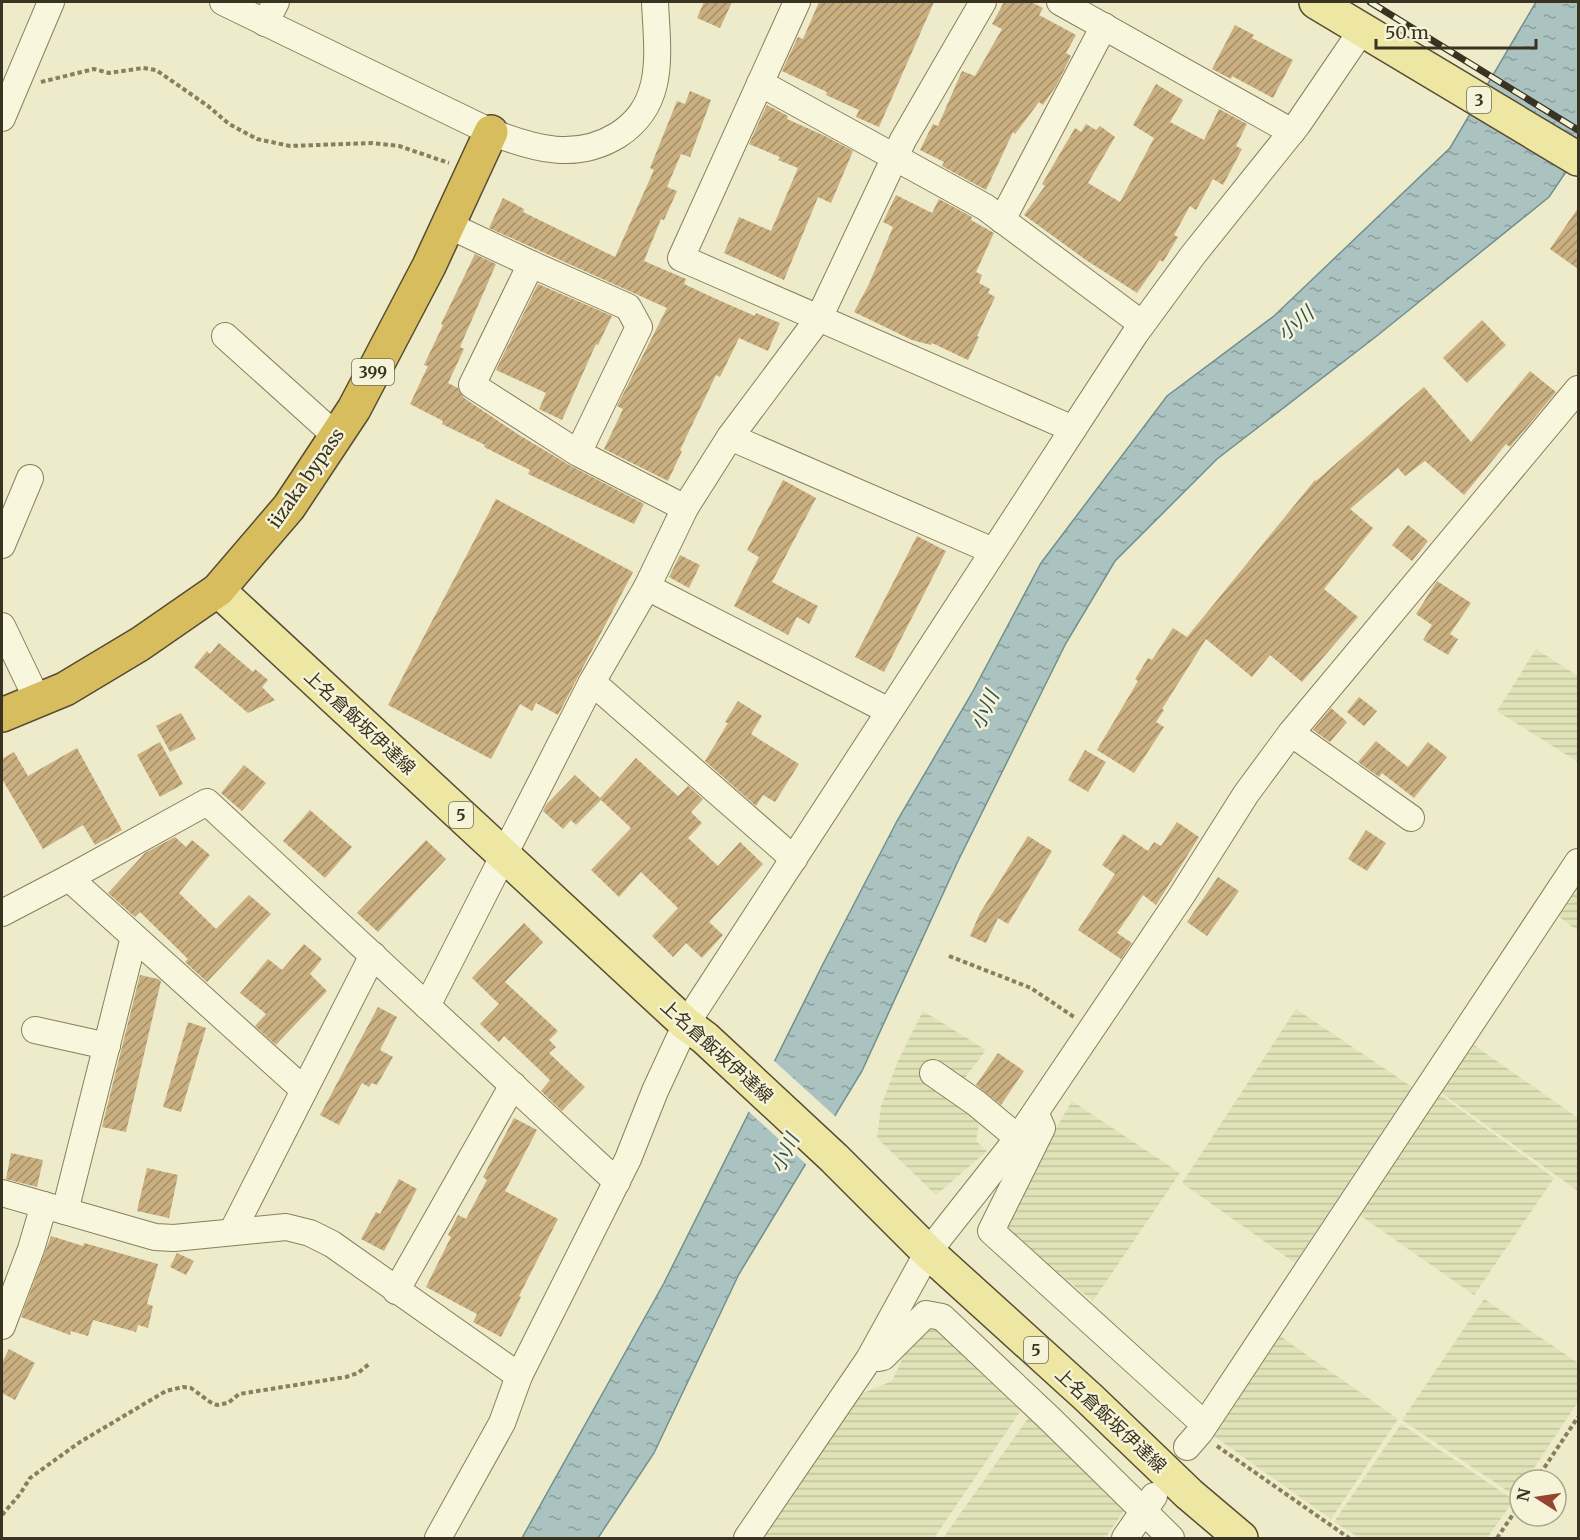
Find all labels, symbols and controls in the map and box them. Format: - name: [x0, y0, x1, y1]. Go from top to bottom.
- scale bar: [1376, 12, 1536, 50]
- text: 50 m: [1385, 21, 1429, 44]
- road number: 3: [1467, 87, 1491, 113]
- water label: 小川: [1272, 299, 1320, 345]
- road number: 399: [352, 359, 394, 385]
- street label: iizaka bypass: [263, 423, 349, 532]
- street label: 上名倉飯坂伊達線: [299, 664, 421, 780]
- water label: 小川: [964, 685, 1005, 733]
- road number: 5: [449, 802, 473, 828]
- street label: 上名倉飯坂伊達線: [656, 994, 778, 1108]
- water label: 小川: [764, 1128, 805, 1176]
- road number: 5: [1024, 1337, 1048, 1363]
- street label: 上名倉飯坂伊達線: [1050, 1362, 1172, 1478]
- north arrow: [1508, 1468, 1568, 1528]
- text: N: [1512, 1486, 1534, 1503]

